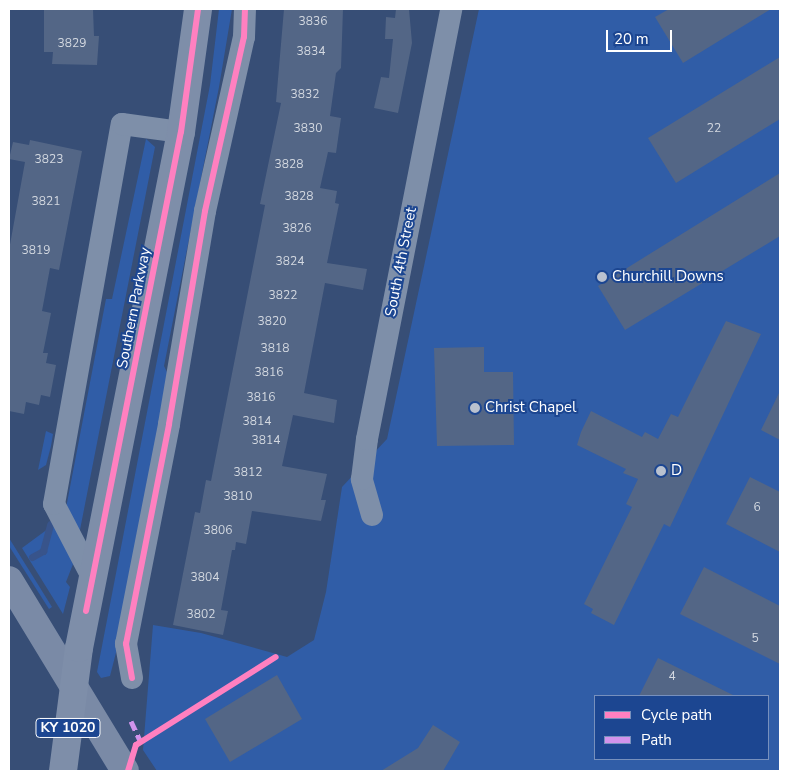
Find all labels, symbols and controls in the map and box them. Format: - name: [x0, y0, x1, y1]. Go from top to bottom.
- house number: 3836: [299, 15, 327, 29]
- scale bar: [609, 20, 675, 52]
- text: 20 m: [614, 29, 649, 49]
- house number: 3829: [58, 37, 86, 51]
- house number: 3834: [297, 45, 325, 59]
- house number: 3832: [291, 88, 319, 102]
- house number: 3830: [294, 122, 322, 136]
- house number: 22: [707, 122, 721, 136]
- house number: 3823: [35, 153, 63, 167]
- house number: 3828: [275, 158, 303, 172]
- house number: 3828: [285, 190, 313, 204]
- house number: 3821: [32, 195, 60, 209]
- street label: South 4th Street: [382, 206, 420, 318]
- house number: 3826: [283, 222, 311, 236]
- house number: 3819: [22, 244, 50, 258]
- street label: Southern Parkway: [113, 246, 155, 370]
- house number: 3824: [276, 255, 304, 269]
- place label: Churchill Downs: [612, 268, 724, 286]
- marker: Churchill Downs: [596, 271, 608, 283]
- house number: 3822: [269, 289, 297, 303]
- house number: 3820: [258, 315, 286, 329]
- house number: 3818: [261, 342, 289, 356]
- house number: 3816: [255, 366, 283, 380]
- house number: 3816: [247, 391, 275, 405]
- place label: Christ Chapel: [485, 399, 576, 417]
- marker: Christ Chapel: [469, 402, 481, 414]
- house number: 3814: [243, 415, 271, 429]
- house number: 3814: [252, 434, 280, 448]
- place label: D: [671, 462, 682, 480]
- marker: D: [655, 465, 667, 477]
- house number: 3812: [234, 466, 262, 480]
- house number: 3810: [224, 490, 252, 504]
- house number: 6: [753, 501, 761, 515]
- house number: 3806: [204, 524, 232, 538]
- house number: 3804: [191, 571, 219, 585]
- house number: 3802: [187, 608, 215, 622]
- house number: 5: [751, 632, 759, 646]
- house number: 4: [668, 670, 676, 684]
- legend: [594, 695, 769, 760]
- text: Cycle path: [641, 705, 712, 725]
- road number: KY 1020: [34, 716, 102, 740]
- text: Path: [641, 730, 672, 750]

